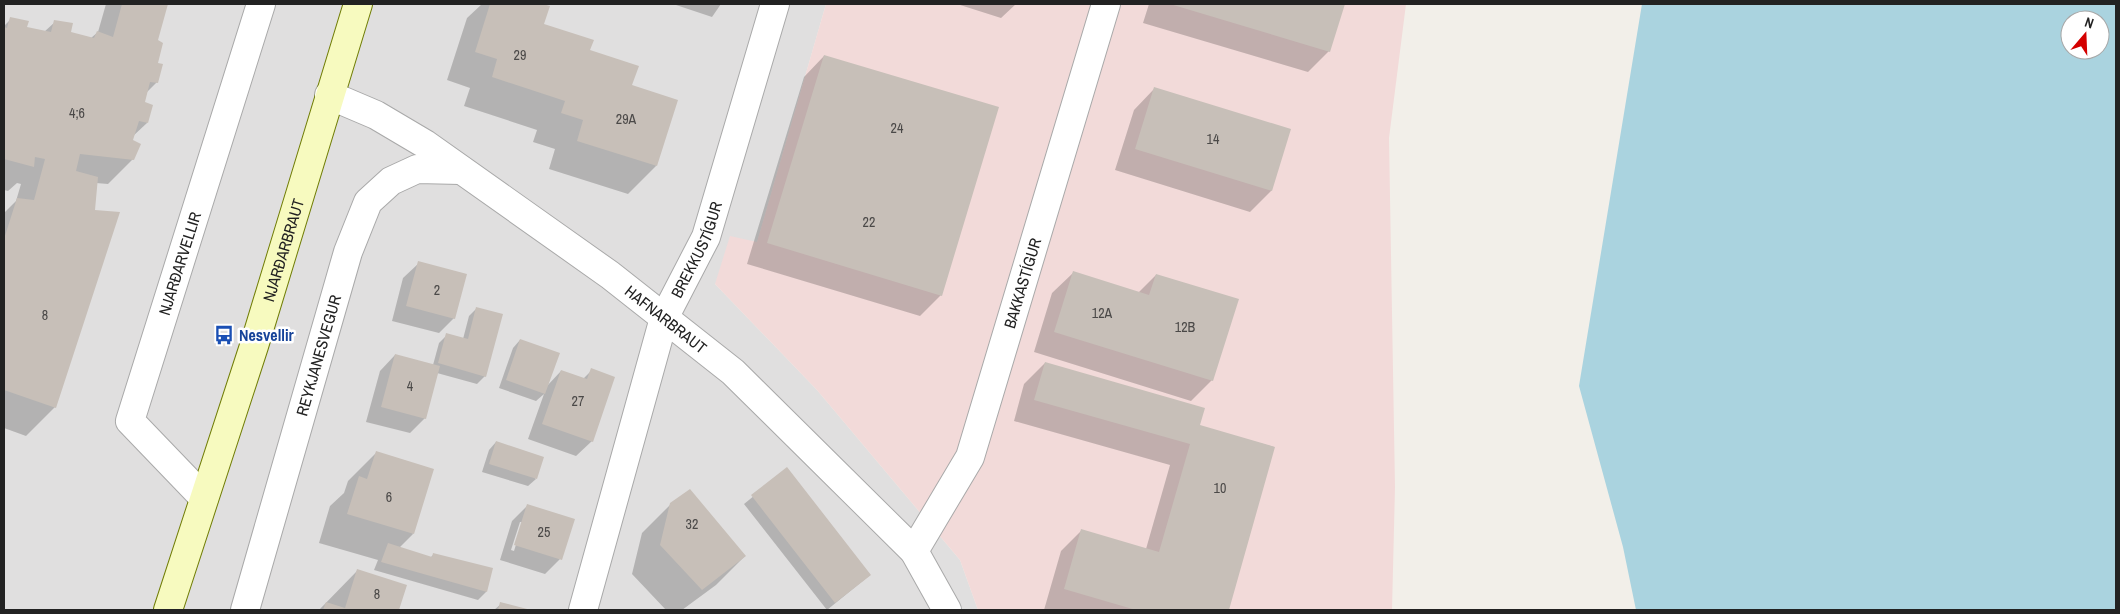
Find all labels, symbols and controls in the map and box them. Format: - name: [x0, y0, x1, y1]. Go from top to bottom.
- north arrow: [2060, 10, 2110, 60]
- text: N: [2082, 13, 2096, 33]
- house number: 29: [514, 46, 526, 64]
- house number: 4;6: [69, 104, 85, 122]
- house number: 29A: [616, 110, 637, 128]
- house number: 24: [891, 119, 904, 137]
- house number: 14: [1207, 130, 1220, 148]
- street label: NJARÐARBRAUT: [257, 196, 309, 304]
- street label: BREKKUSTÍGUR: [665, 198, 727, 302]
- street label: NJARÐARVELLIR: [153, 209, 206, 318]
- house number: 22: [863, 213, 875, 231]
- street label: BAKKASTÍGUR: [998, 235, 1046, 331]
- street label: HAFNARBRAUT: [620, 280, 711, 358]
- house number: 2: [434, 281, 440, 299]
- street label: REYKJANESVEGUR: [290, 292, 346, 418]
- house number: 12A: [1092, 304, 1113, 322]
- house number: 8: [42, 306, 48, 324]
- house number: 12B: [1175, 318, 1196, 336]
- bus stop icon: Nesvellir: [213, 324, 235, 346]
- place label: Nesvellir: [239, 324, 295, 346]
- house number: 4: [407, 377, 414, 395]
- house number: 27: [572, 392, 584, 410]
- house number: 10: [1214, 479, 1226, 497]
- house number: 6: [386, 488, 392, 506]
- house number: 32: [686, 515, 698, 533]
- house number: 25: [538, 523, 550, 541]
- house number: 8: [374, 585, 380, 603]

